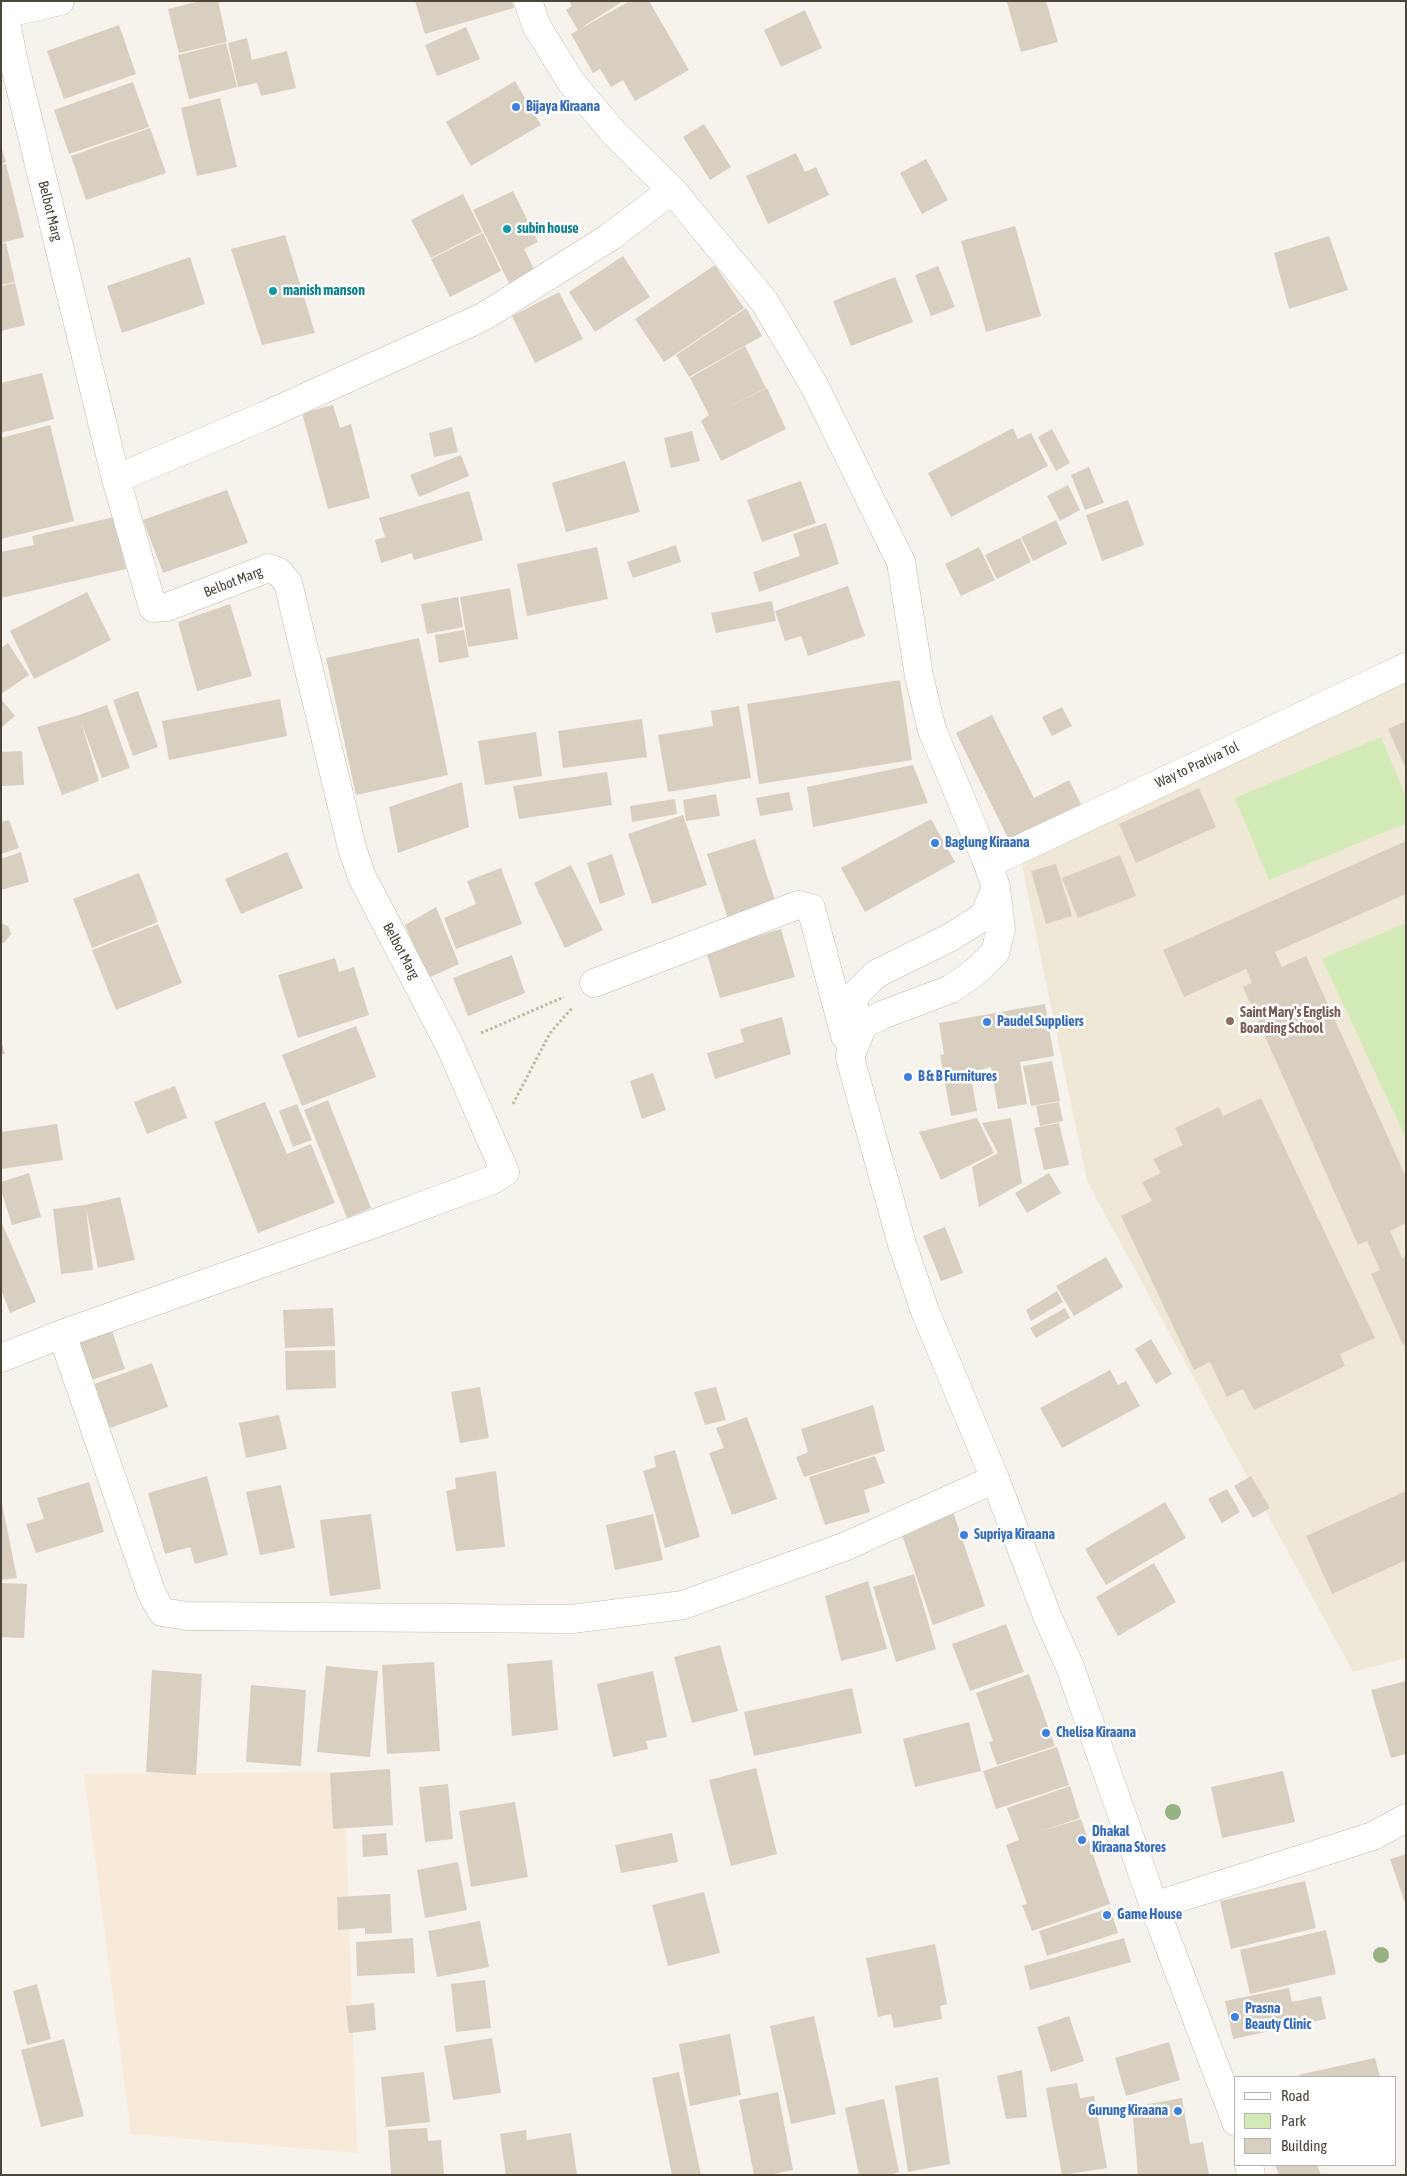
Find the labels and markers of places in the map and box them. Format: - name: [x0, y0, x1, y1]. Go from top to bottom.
- place label: Bijaya Kiraana: [526, 99, 600, 115]
- marker: Bijaya Kiraana: [510, 101, 522, 113]
- place label: subin house: [517, 221, 579, 237]
- marker: subin house: [501, 223, 513, 235]
- place label: manish manson: [283, 283, 365, 299]
- marker: manish manson: [267, 285, 279, 297]
- place label: Baglung Kiraana: [945, 835, 1030, 851]
- marker: Baglung Kiraana: [929, 837, 941, 849]
- place label: Saint Mary's English Boarding School: [1240, 1005, 1341, 1038]
- place label: Paudel Suppliers: [997, 1014, 1084, 1030]
- marker: Saint Mary's English Boarding School: [1224, 1015, 1236, 1027]
- marker: Paudel Suppliers: [981, 1016, 993, 1028]
- place label: B & B Furnitures: [918, 1069, 997, 1085]
- marker: B & B Furnitures: [902, 1071, 914, 1083]
- place label: Supriya Kiraana: [974, 1527, 1055, 1543]
- marker: Supriya Kiraana: [958, 1529, 970, 1541]
- place label: Chelisa Kiraana: [1056, 1725, 1136, 1741]
- marker: Chelisa Kiraana: [1040, 1727, 1052, 1739]
- place label: Dhakal Kiraana Stores: [1092, 1824, 1166, 1856]
- marker: Dhakal Kiraana Stores: [1076, 1834, 1088, 1846]
- place label: Game House: [1117, 1907, 1182, 1923]
- marker: Game House: [1101, 1909, 1113, 1921]
- place label: Prasna Beauty Clinic: [1245, 2001, 1311, 2034]
- marker: Prasna Beauty Clinic: [1229, 2011, 1241, 2023]
- place label: Gurung Kiraana: [1088, 2103, 1168, 2119]
- marker: Gurung Kiraana: [1172, 2105, 1184, 2117]

